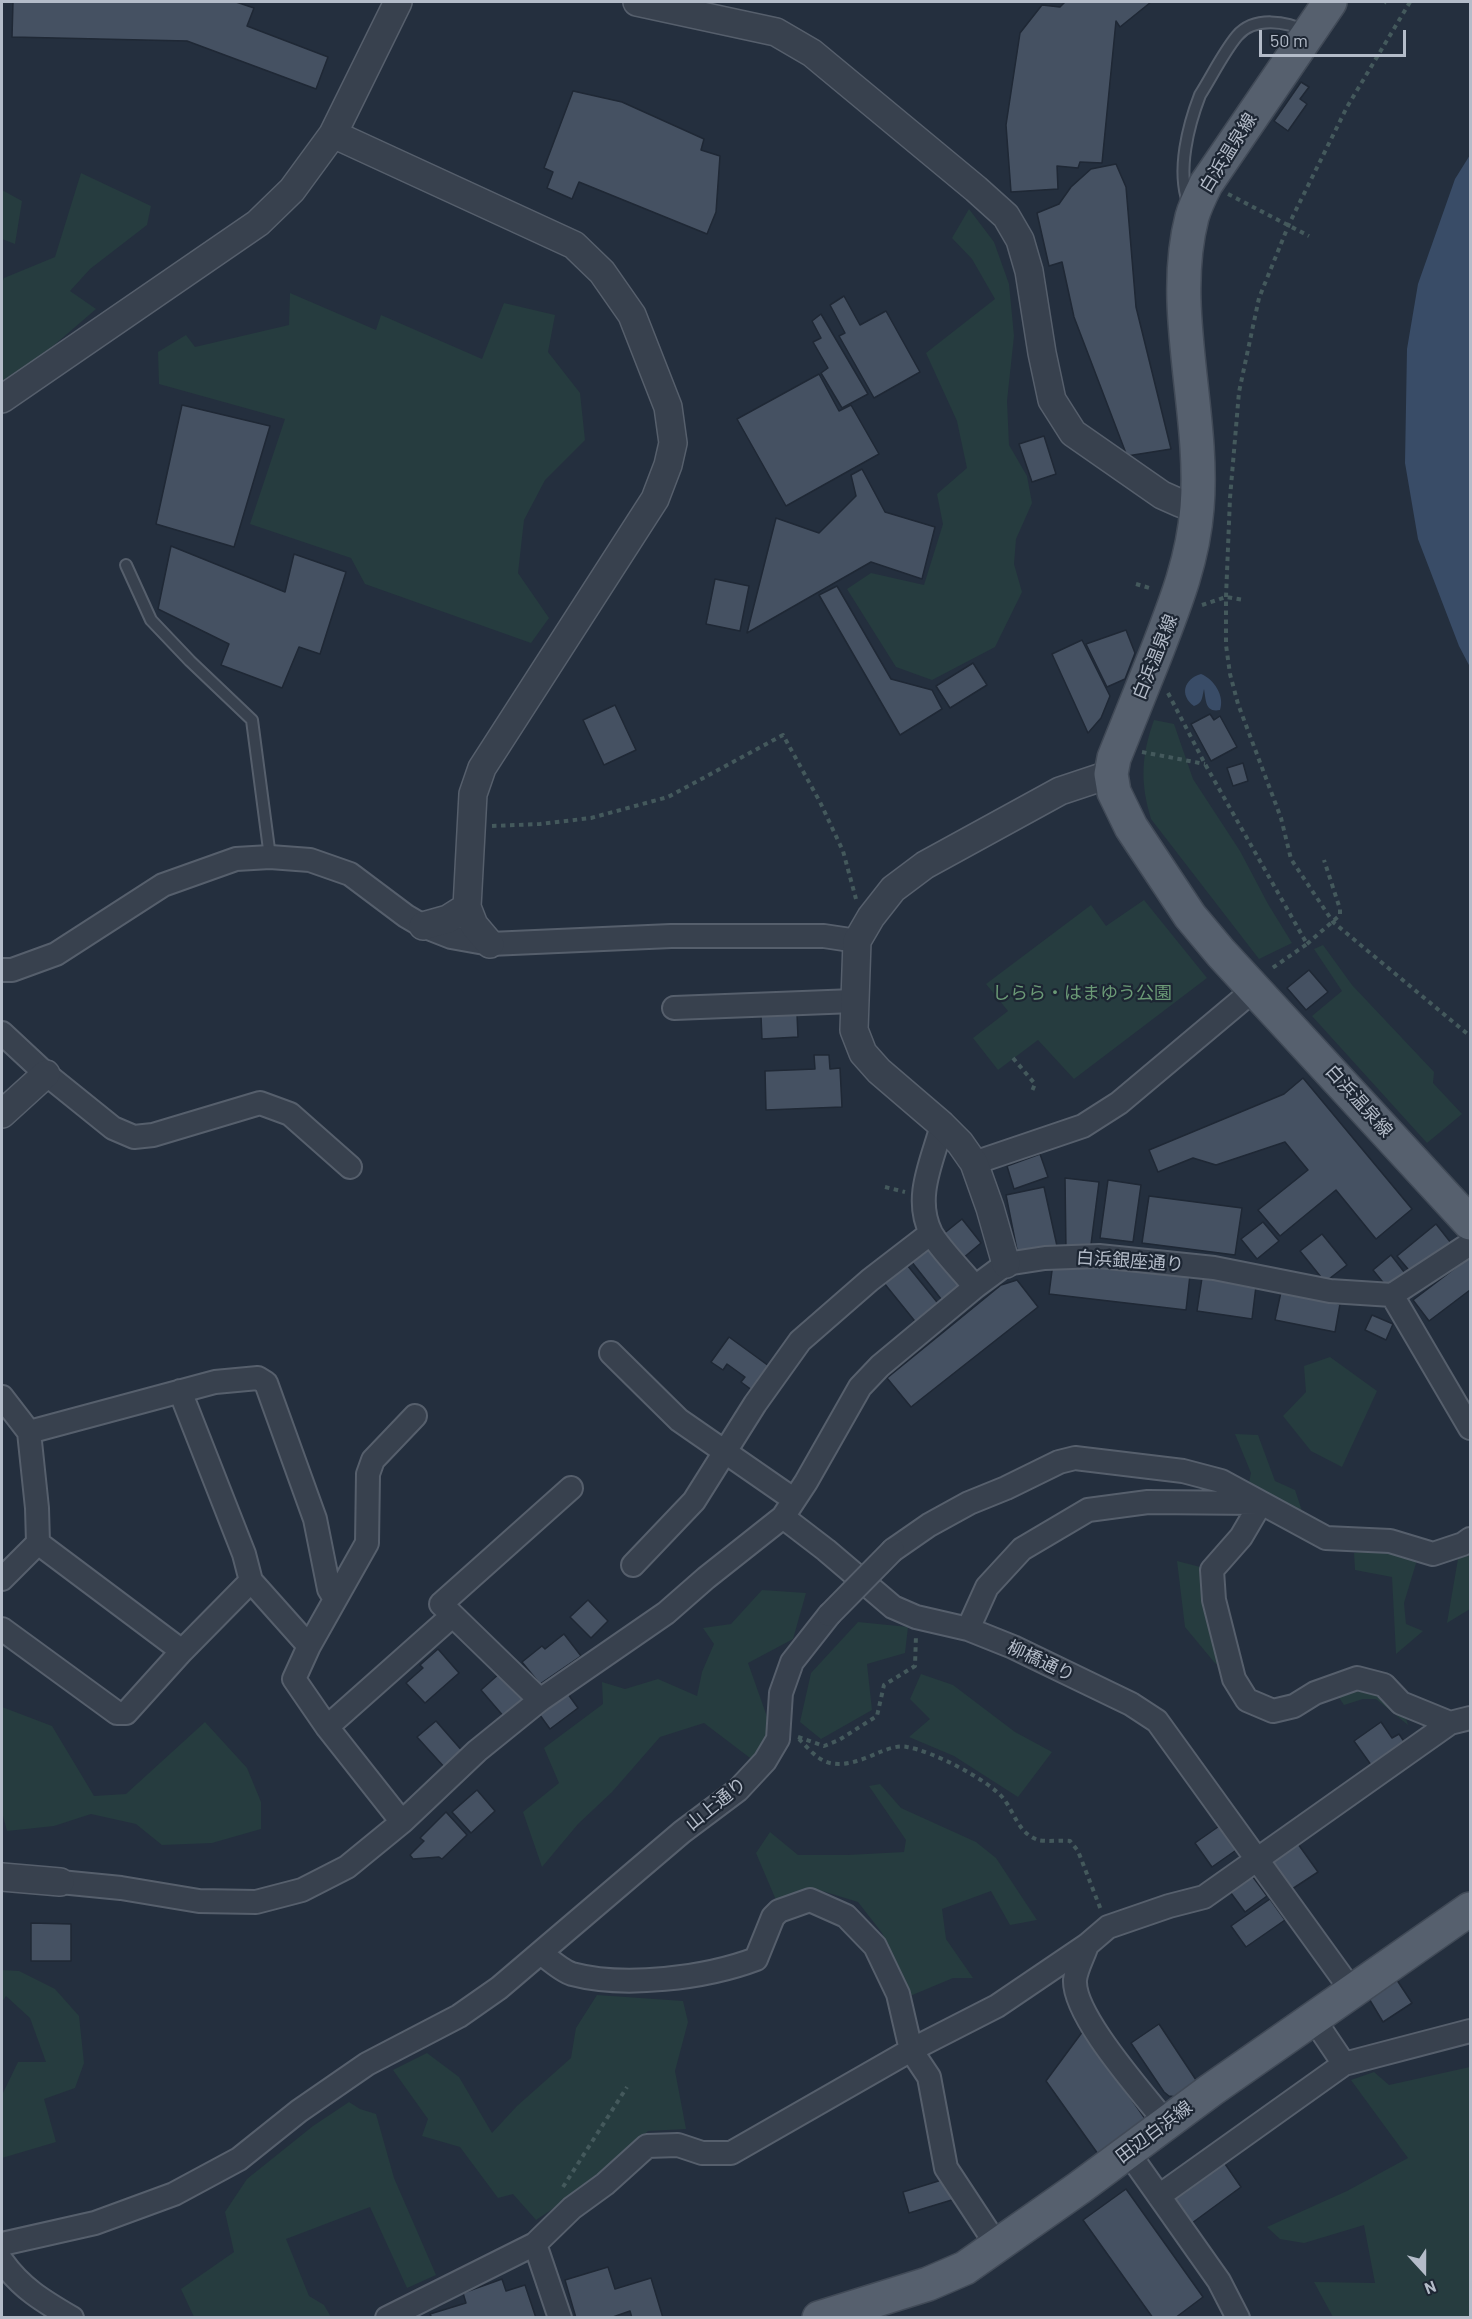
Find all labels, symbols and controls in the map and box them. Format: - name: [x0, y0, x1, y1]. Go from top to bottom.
- scale bar: [1262, 18, 1409, 56]
- text: 50 m: [1270, 29, 1308, 51]
- street label: 白浜温泉線: [1195, 109, 1261, 197]
- street label: 白浜温泉線: [1128, 611, 1182, 703]
- park label: しらら・はまゆう公園: [992, 982, 1172, 1004]
- street label: 白浜温泉線: [1321, 1060, 1397, 1142]
- street label: 白浜銀座通り: [1075, 1246, 1185, 1276]
- street label: 柳橋通り: [1004, 1636, 1078, 1686]
- street label: 山上通り: [681, 1773, 751, 1835]
- street label: 田辺白浜線: [1112, 2096, 1196, 2168]
- north arrow: [1394, 2241, 1454, 2301]
- text: N: [1422, 2277, 1439, 2299]

